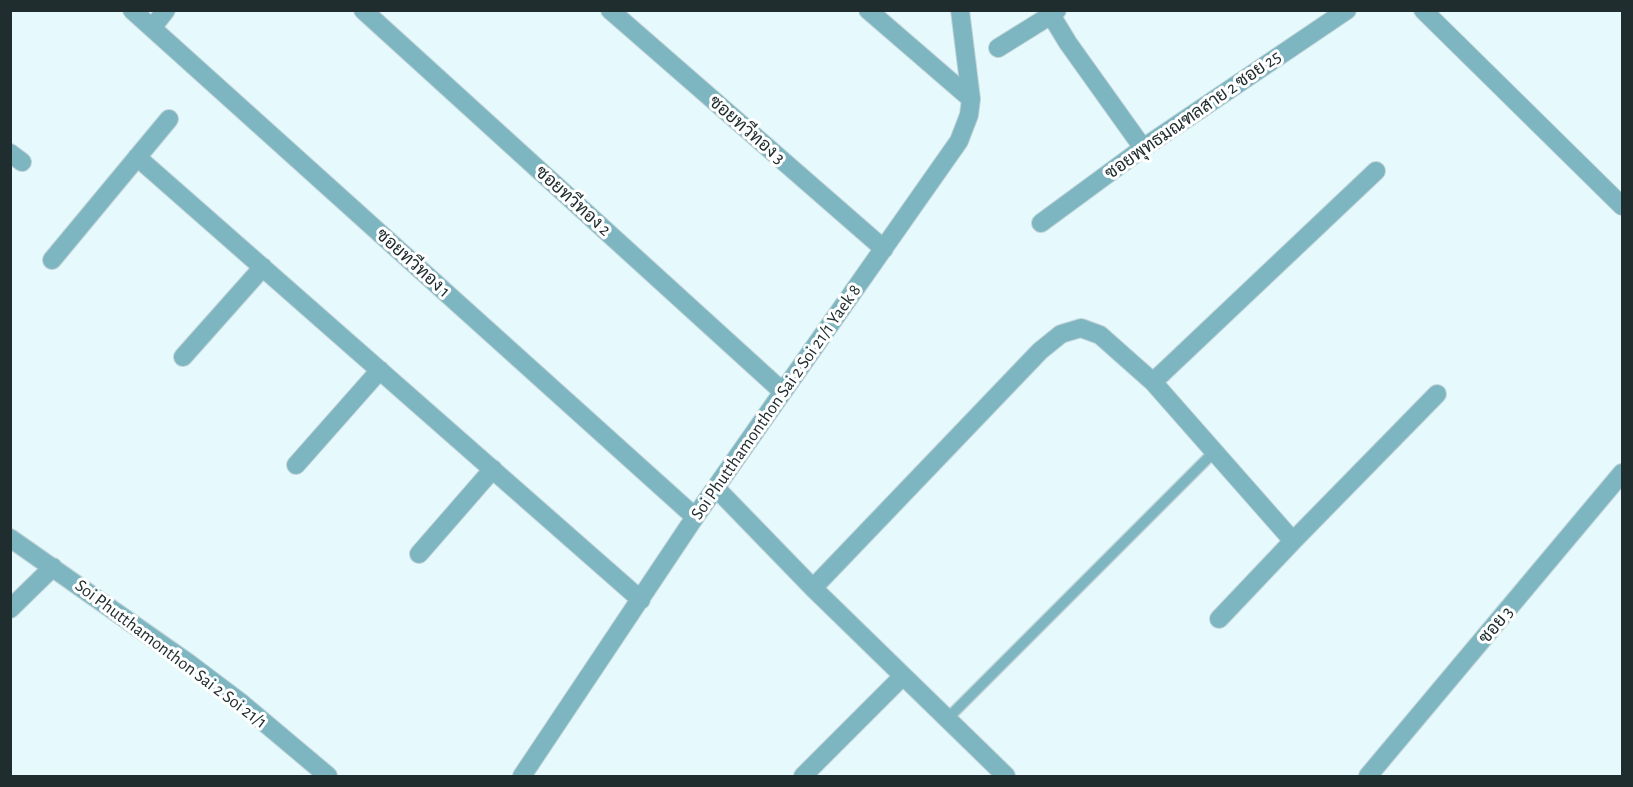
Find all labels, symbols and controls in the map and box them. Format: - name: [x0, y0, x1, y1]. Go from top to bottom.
- street label: ซอยพุทธมณฑลสาย 2 ซอย 25: [1101, 46, 1285, 184]
- street label: ซอยทวีทอง 3: [704, 91, 790, 169]
- street label: ซอยทวีทอง 2: [531, 161, 615, 241]
- street label: ซอยทวีทอง 1: [371, 224, 455, 302]
- street label: Soi Phutthamonthon Sai 2 Soi 21/1 Yaek 8: [686, 280, 866, 524]
- street label: Soi Phutthamonthon Sai 2 Soi 21/1: [71, 575, 271, 733]
- street label: ซอย 3: [1474, 602, 1518, 648]

